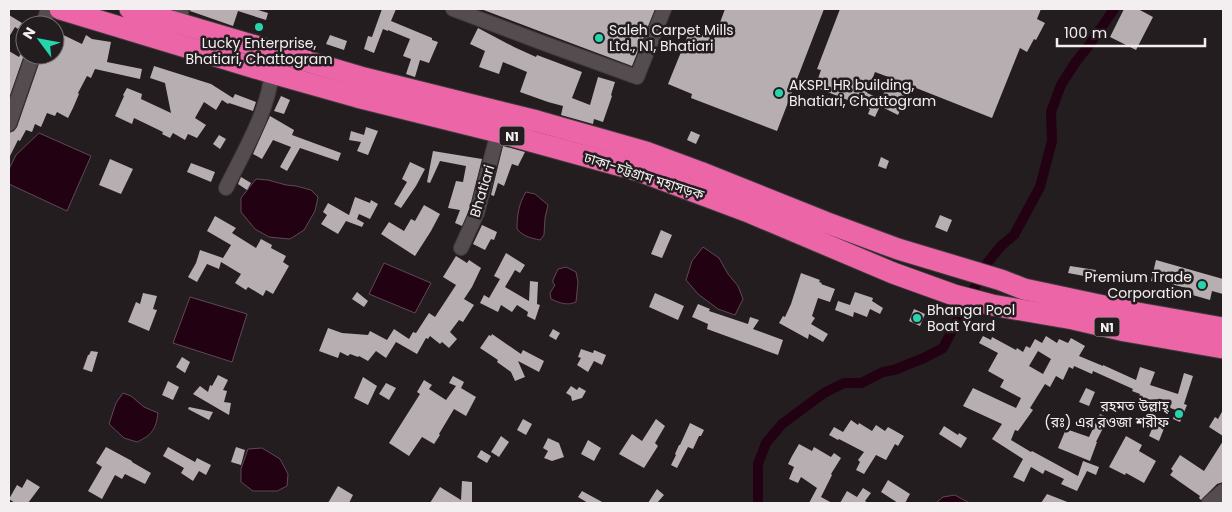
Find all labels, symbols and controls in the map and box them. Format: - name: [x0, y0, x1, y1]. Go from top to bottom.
- north arrow: [15, 15, 65, 65]
- scale bar: [1057, 15, 1204, 47]
- place label: Saleh Carpet Mills Ltd., N1, Bhatiari: [609, 20, 734, 56]
- marker: Lucky Enterprise, Bhatiari, Chattogram: [253, 21, 265, 33]
- text: 100 m: [1064, 22, 1107, 43]
- text: N: [18, 23, 40, 43]
- marker: Saleh Carpet Mills Ltd., N1, Bhatiari: [593, 32, 605, 44]
- place label: Lucky Enterprise, Bhatiari, Chattogram: [185, 33, 333, 69]
- place label: AKSPL HR building, Bhatiari, Chattogram: [789, 75, 936, 111]
- marker: AKSPL HR building, Bhatiari, Chattogram: [773, 87, 785, 99]
- road number: N1: [500, 126, 524, 146]
- street label: ঢাকা-চট্টগ্রাম মহাসড়ক: [580, 147, 707, 205]
- street label: Bhatiari: [465, 162, 499, 220]
- place label: Premium Trade Corporation: [1085, 267, 1192, 303]
- marker: Premium Trade Corporation: [1196, 279, 1208, 291]
- place label: Bhanga Pool Boat Yard: [927, 300, 1015, 336]
- marker: Bhanga Pool Boat Yard: [911, 312, 923, 324]
- road number: N1: [1094, 318, 1120, 337]
- place label: রহমত উল্লাহ্‌ (রঃ) এর রওজা শরীফ: [1044, 396, 1170, 432]
- marker: রহমত উল্লাহ্‌ (রঃ) এর রওজা শরীফ: [1173, 408, 1185, 420]

